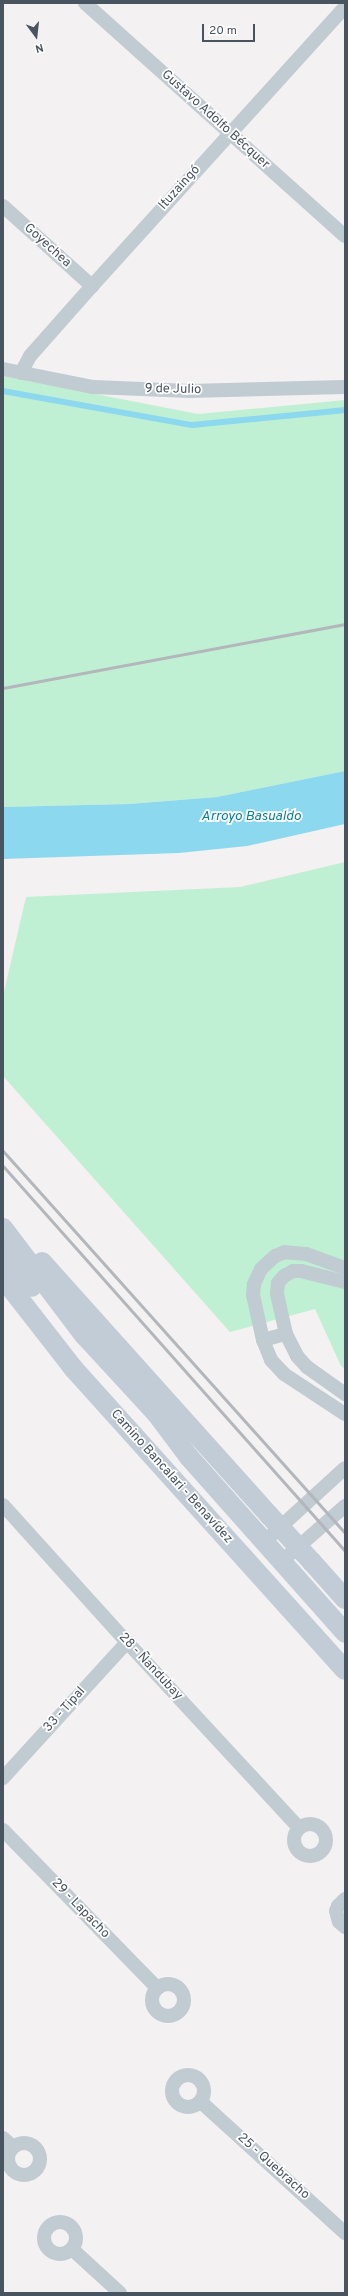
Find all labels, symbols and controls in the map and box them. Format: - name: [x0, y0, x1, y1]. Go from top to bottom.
- north arrow: [16, 16, 56, 56]
- scale bar: [204, 16, 257, 42]
- text: 20 m: [209, 23, 237, 39]
- text: N: [33, 40, 45, 55]
- street label: Gustavo Adolfo Bécquer: [158, 67, 272, 173]
- street label: Ituzaingó: [156, 163, 204, 213]
- street label: Goyechea: [20, 221, 74, 271]
- street label: 9 de Julio: [145, 382, 201, 398]
- water label: Arroyo Basualdo: [201, 809, 301, 825]
- street label: Camino Bancalari - Benavídez: [107, 1407, 235, 1547]
- street label: 28 - Ñandubay: [115, 1630, 185, 1704]
- street label: 33 - Tipal: [41, 1684, 89, 1736]
- street label: 29 - Lapacho: [48, 1876, 112, 1942]
- street label: 25 - Quebracho: [234, 2131, 312, 2203]

